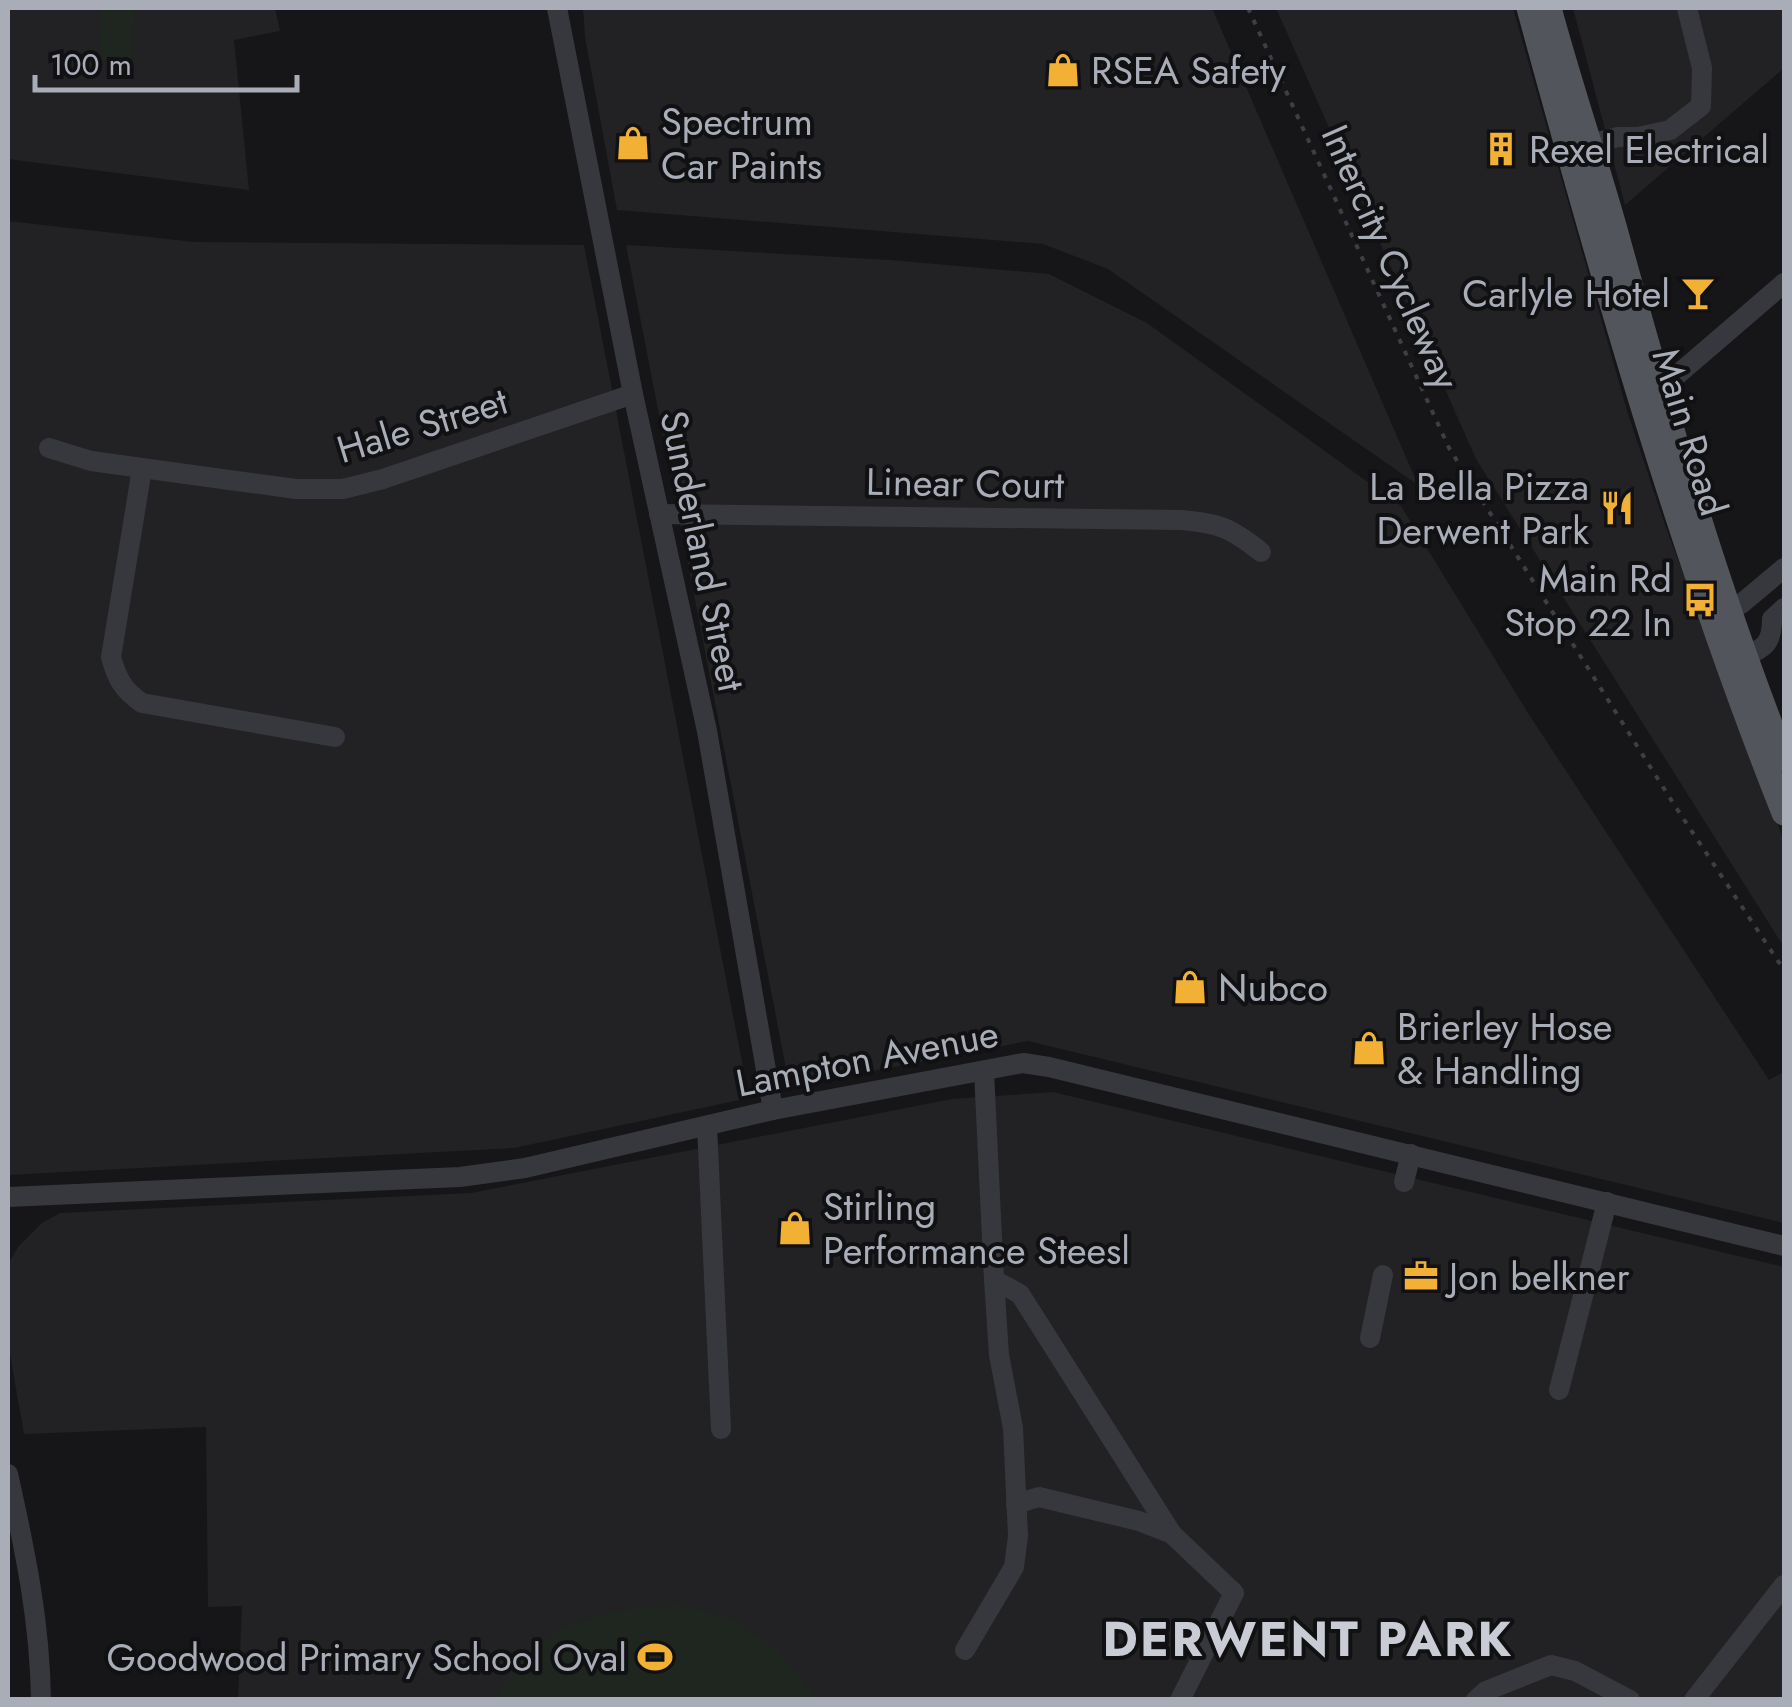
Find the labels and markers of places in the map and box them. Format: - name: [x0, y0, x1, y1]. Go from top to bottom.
- place label: RSEA Safety: [1091, 43, 1286, 98]
- shop icon: RSEA Safety: [1044, 51, 1082, 89]
- place label: Spectrum Car Paints: [661, 94, 822, 193]
- place label: Rexel Electrical: [1529, 122, 1769, 177]
- shop icon: Spectrum Car Paints: [614, 124, 652, 162]
- building icon: Rexel Electrical: [1482, 130, 1520, 168]
- place label: Carlyle Hotel: [1462, 266, 1670, 321]
- bar icon: Carlyle Hotel: [1679, 274, 1717, 312]
- place label: La Bella Pizza Derwent Park: [1369, 459, 1589, 558]
- restaurant icon: La Bella Pizza Derwent Park: [1598, 489, 1636, 527]
- place label: Main Rd Stop 22 In: [1504, 551, 1672, 650]
- bus stop icon: Main Rd Stop 22 In: [1681, 581, 1719, 619]
- place label: Nubco: [1218, 960, 1328, 1015]
- shop icon: Nubco: [1171, 968, 1209, 1006]
- place label: Brierley Hose & Handling: [1397, 999, 1612, 1098]
- shop icon: Brierley Hose & Handling: [1350, 1029, 1388, 1067]
- place label: Stirling Performance Steesl: [823, 1179, 1130, 1278]
- shop icon: Stirling Performance Steesl: [776, 1209, 814, 1247]
- place label: Jon belkner: [1444, 1249, 1629, 1304]
- office icon: Jon belkner: [1402, 1257, 1440, 1295]
- place label: Goodwood Primary School Oval: [106, 1630, 627, 1685]
- sports icon: Goodwood Primary School Oval: [636, 1638, 674, 1676]

